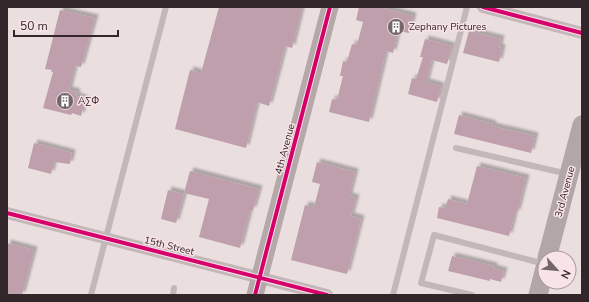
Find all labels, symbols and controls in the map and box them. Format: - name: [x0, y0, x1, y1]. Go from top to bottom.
- scale bar: [14, 12, 118, 38]
- building icon: Zephany Pictures: [386, 17, 406, 37]
- text: 50 m: [20, 18, 48, 34]
- place label: Zephany Pictures: [409, 20, 486, 34]
- building icon: AΣΦ: [55, 91, 75, 111]
- place label: AΣΦ: [78, 94, 99, 108]
- street label: 4th Avenue: [272, 122, 298, 176]
- street label: 3rd Avenue: [552, 165, 578, 219]
- street label: 15th Street: [143, 233, 196, 259]
- north arrow: [537, 250, 577, 290]
- text: N: [557, 267, 574, 281]

